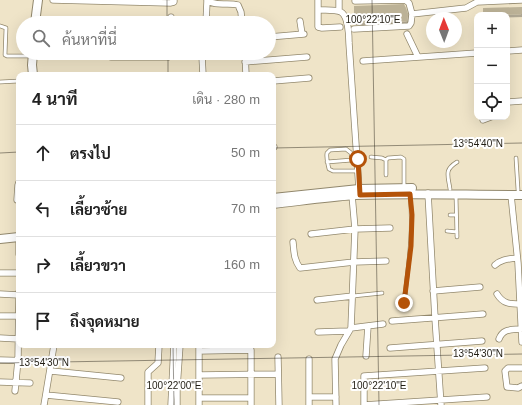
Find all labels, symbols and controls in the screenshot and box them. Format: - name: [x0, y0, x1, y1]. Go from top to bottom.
- north arrow: [426, 12, 462, 48]
- map controls: [474, 12, 510, 120]
- button: +: [474, 12, 510, 48]
- text: 100°22'10"E: [345, 14, 401, 25]
- search box: [16, 16, 276, 60]
- icon: search: [30, 27, 52, 49]
- text: ค้นหาที่นี่: [62, 31, 117, 48]
- button: −: [474, 48, 510, 84]
- button: locate: [474, 84, 510, 120]
- text: 4 นาที: [32, 90, 77, 109]
- text: เดิน · 280 m: [192, 92, 260, 107]
- text: 13°54'40"N: [453, 138, 503, 149]
- icon: ahead: [32, 142, 54, 164]
- text: ตรงไป: [70, 145, 111, 162]
- text: 50 m: [231, 145, 260, 160]
- route start: [349, 150, 367, 168]
- icon: left: [32, 198, 54, 220]
- text: เลี้ยวซ้าย: [70, 201, 127, 218]
- text: 70 m: [231, 201, 260, 216]
- icon: right: [32, 254, 54, 276]
- text: เลี้ยวขวา: [70, 257, 126, 274]
- text: 160 m: [224, 257, 260, 272]
- route end: [395, 294, 413, 312]
- icon: arrive: [32, 310, 54, 332]
- text: ถึงจุดหมาย: [70, 313, 140, 330]
- text: 13°54'30"N: [453, 348, 503, 359]
- text: 13°54'30"N: [19, 357, 69, 368]
- text: 100°22'00"E: [146, 380, 202, 391]
- text: 100°22'10"E: [351, 380, 407, 391]

